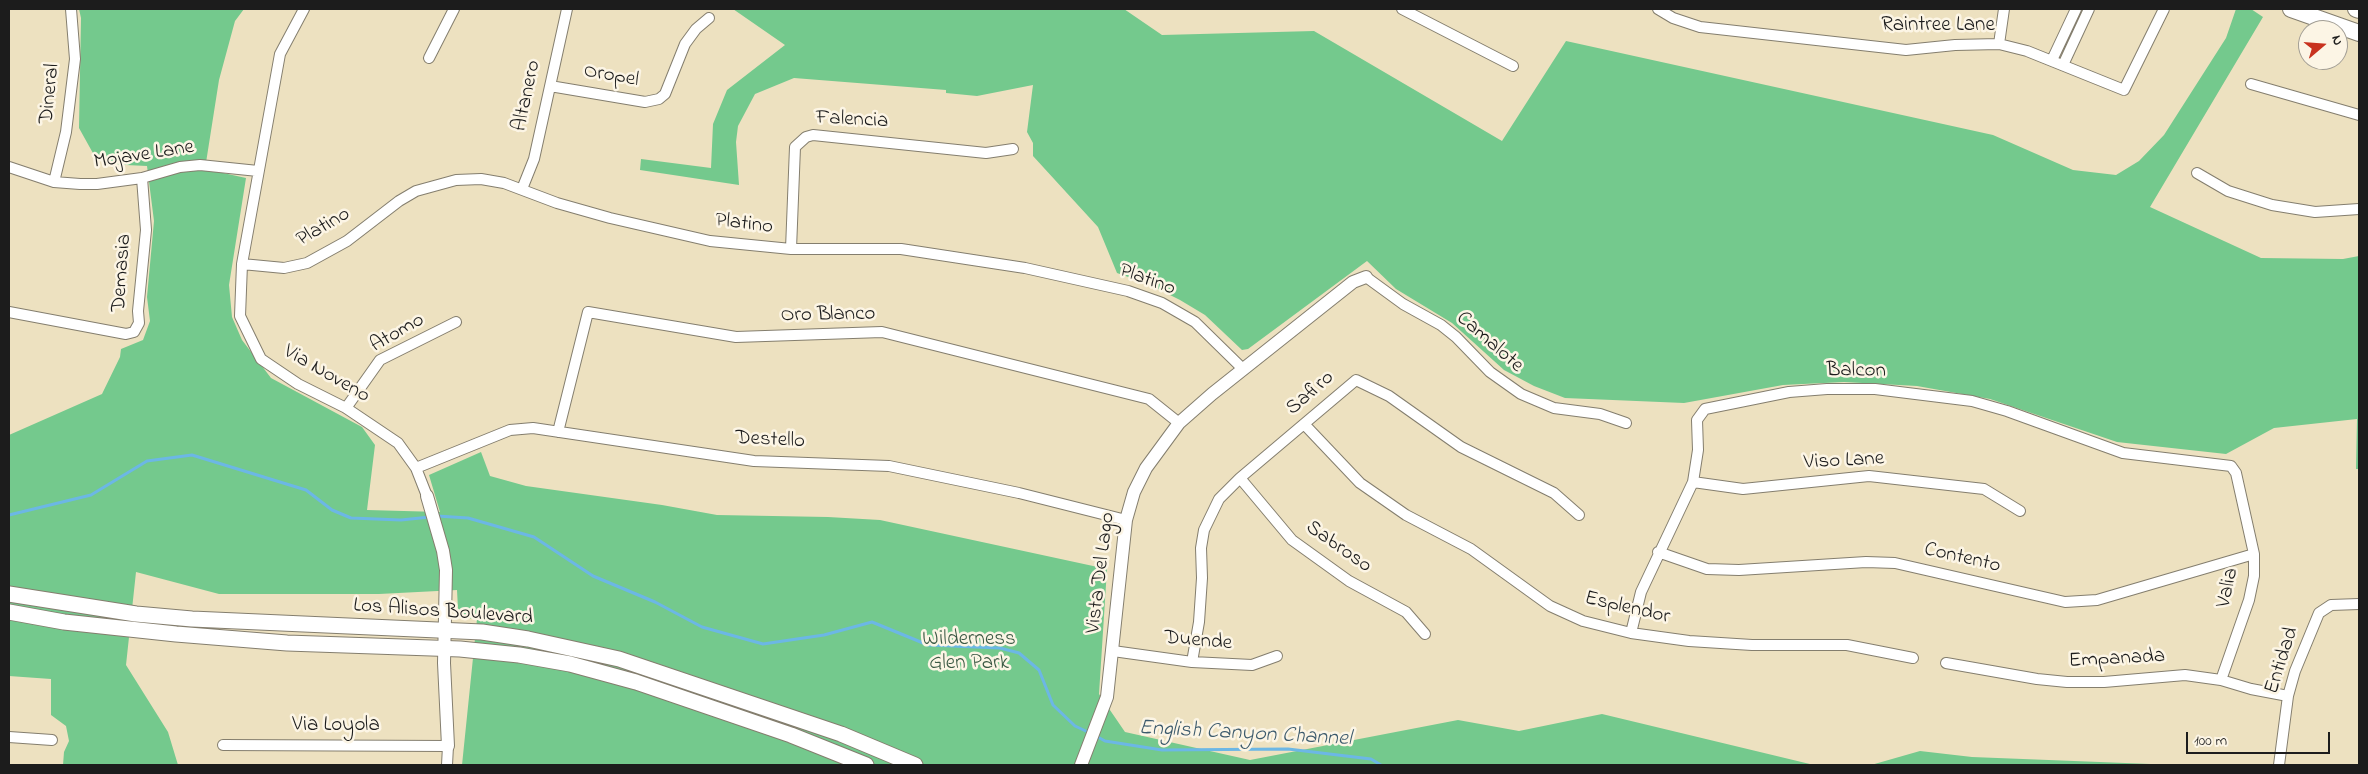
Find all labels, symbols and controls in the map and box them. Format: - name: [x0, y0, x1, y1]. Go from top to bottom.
- street label: Raintree Lane: [1881, 14, 1995, 40]
- north arrow: [2298, 20, 2348, 70]
- text: N: [2325, 33, 2348, 48]
- street label: Altanero: [508, 58, 548, 134]
- street label: Oropel: [581, 60, 641, 94]
- street label: Dineral: [35, 63, 67, 125]
- street label: Falencia: [815, 107, 889, 135]
- street label: Mojave Lane: [92, 136, 196, 176]
- street label: Platino: [293, 203, 355, 253]
- street label: Platino: [714, 209, 774, 241]
- street label: Demasia: [108, 233, 138, 313]
- street label: Platino: [1115, 259, 1179, 303]
- street label: Oro Blanco: [780, 303, 876, 329]
- street label: Camalote: [1450, 307, 1528, 379]
- street label: Atomo: [367, 309, 429, 359]
- street label: Via Noveno: [278, 340, 374, 410]
- street label: Balcon: [1826, 359, 1886, 385]
- street label: Safiro: [1282, 366, 1340, 422]
- street label: Destello: [734, 427, 806, 455]
- street label: Viso Lane: [1803, 447, 1885, 477]
- street label: Vista Del Lago: [1082, 511, 1122, 635]
- street label: Sabroso: [1300, 516, 1376, 580]
- street label: Contento: [1921, 538, 2003, 580]
- street label: Valia: [2213, 566, 2245, 610]
- street label: Esplendor: [1582, 587, 1672, 631]
- street label: Los Alisos Boulevard: [352, 594, 534, 632]
- street label: Entidad: [2260, 624, 2306, 698]
- street label: Duende: [1163, 626, 1233, 658]
- park label: Wilderness Glen Park: [922, 628, 1016, 678]
- street label: Empanada: [2068, 645, 2166, 675]
- street label: Via Loyola: [292, 714, 380, 740]
- water label: English Canyon Channel: [1138, 716, 1352, 754]
- scale bar: [2188, 722, 2332, 754]
- text: 100 m: [2194, 730, 2227, 752]

